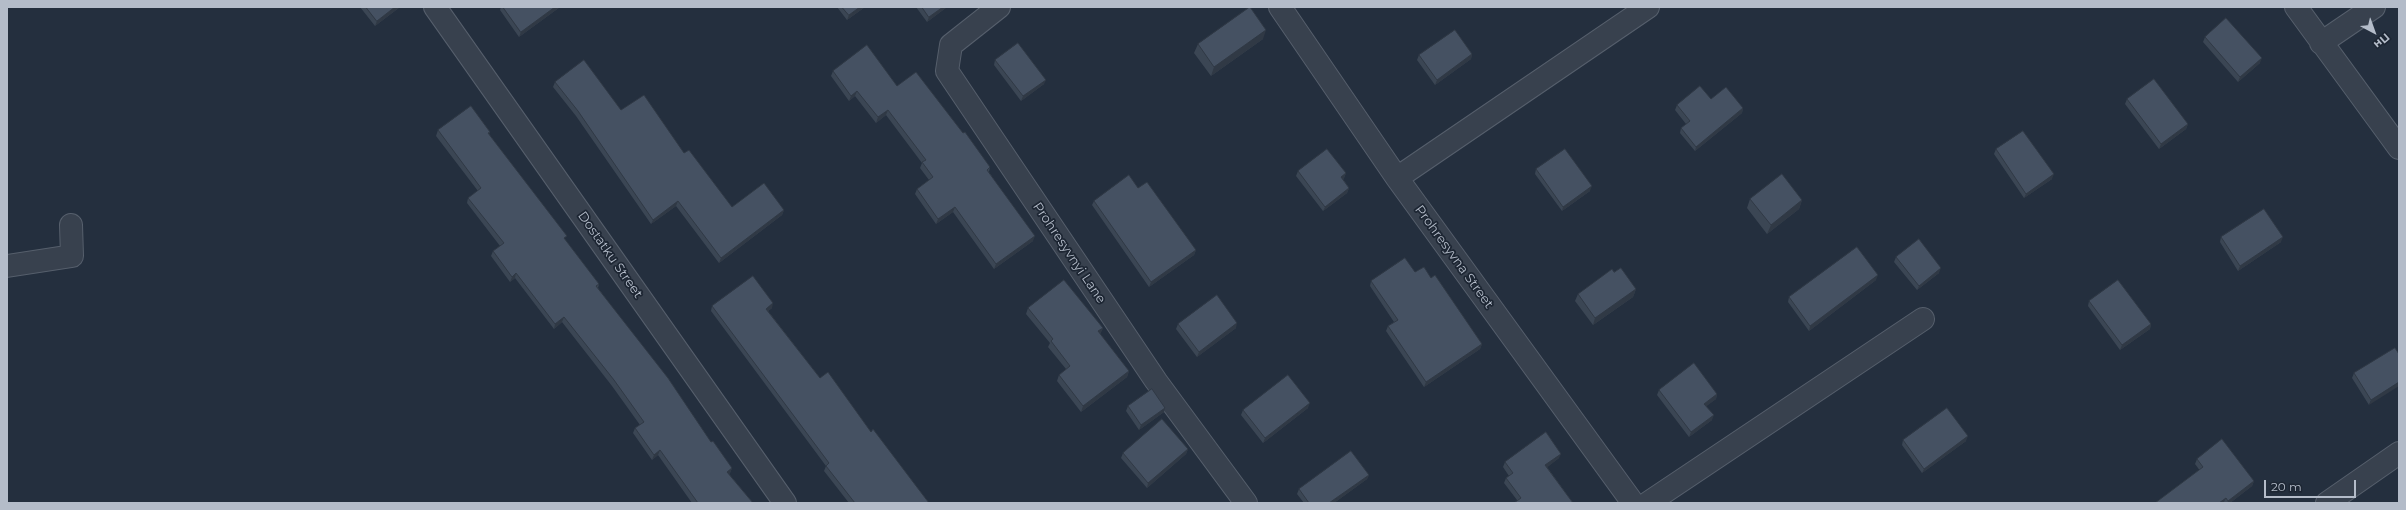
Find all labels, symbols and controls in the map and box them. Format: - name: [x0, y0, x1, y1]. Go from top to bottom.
- north arrow: [2354, 12, 2394, 52]
- text: Пн: [2371, 30, 2393, 52]
- street label: Prohresyvnyi Lane: [1029, 199, 1109, 307]
- street label: Prohresyvna Street: [1411, 202, 1497, 312]
- street label: Dostatku Street: [574, 209, 646, 301]
- scale bar: [2266, 472, 2358, 498]
- text: 20 m: [2271, 479, 2302, 494]

